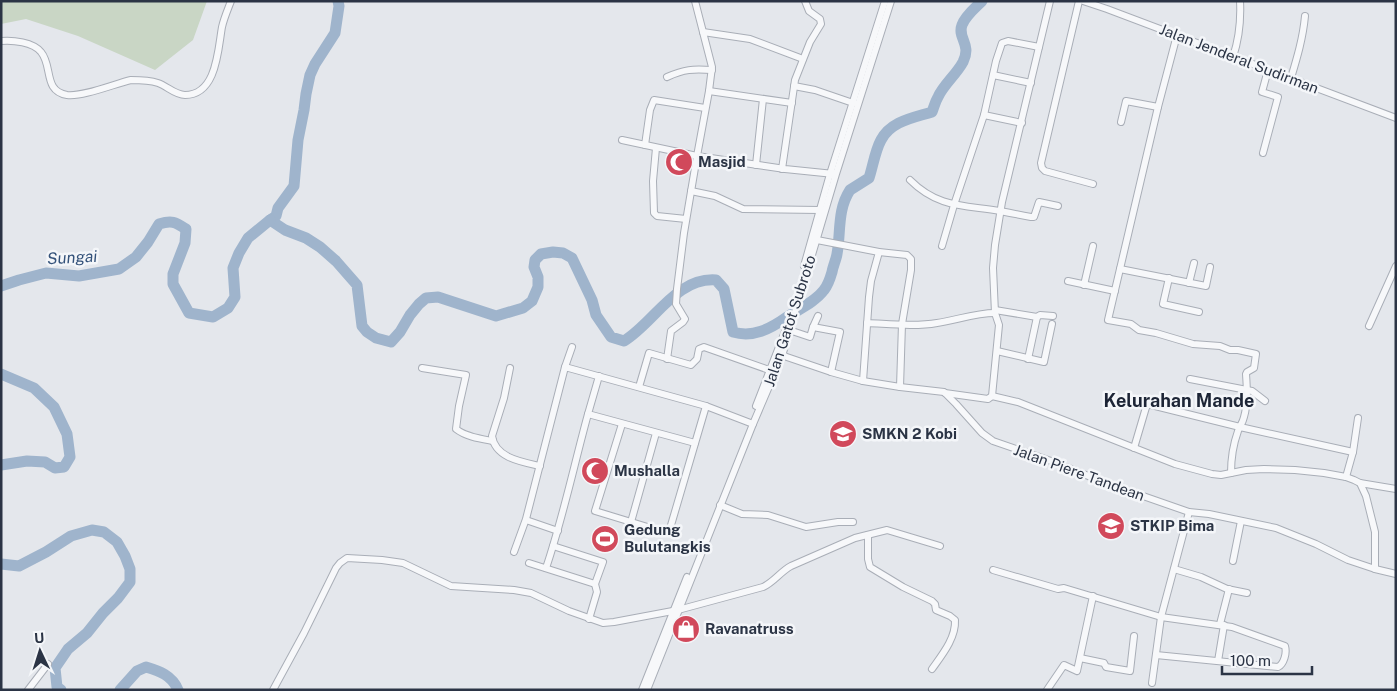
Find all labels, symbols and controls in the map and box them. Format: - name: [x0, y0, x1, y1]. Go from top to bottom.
- street label: Jalan Jenderal Sudirman: [1157, 20, 1321, 97]
- mosque icon: Masjid: [664, 147, 694, 177]
- place label: Masjid: [698, 153, 746, 170]
- water label: Sungai: [46, 247, 98, 268]
- street label: Jalan Gatot Subroto: [760, 253, 819, 389]
- district label: Kelurahan Mande: [1104, 390, 1254, 411]
- school or university icon: SMKN 2 Kobi: [828, 419, 858, 449]
- place label: SMKN 2 Kobi: [862, 425, 957, 442]
- street label: Jalan Piere Tandean: [1011, 441, 1147, 504]
- mosque icon: Mushalla: [580, 456, 610, 486]
- place label: Mushalla: [614, 462, 680, 479]
- school or university icon: STKIP Bima: [1096, 511, 1126, 541]
- place label: STKIP Bima: [1130, 517, 1214, 534]
- place label: Gedung Bulutangkis: [624, 521, 711, 555]
- sports icon: Gedung Bulutangkis: [590, 524, 620, 554]
- shop icon: Ravanatruss: [671, 614, 701, 644]
- place label: Ravanatruss: [705, 620, 794, 637]
- north arrow: [15, 626, 65, 676]
- text: U: [33, 630, 45, 646]
- scale bar: [1222, 644, 1312, 676]
- text: 100 m: [1230, 652, 1271, 669]

